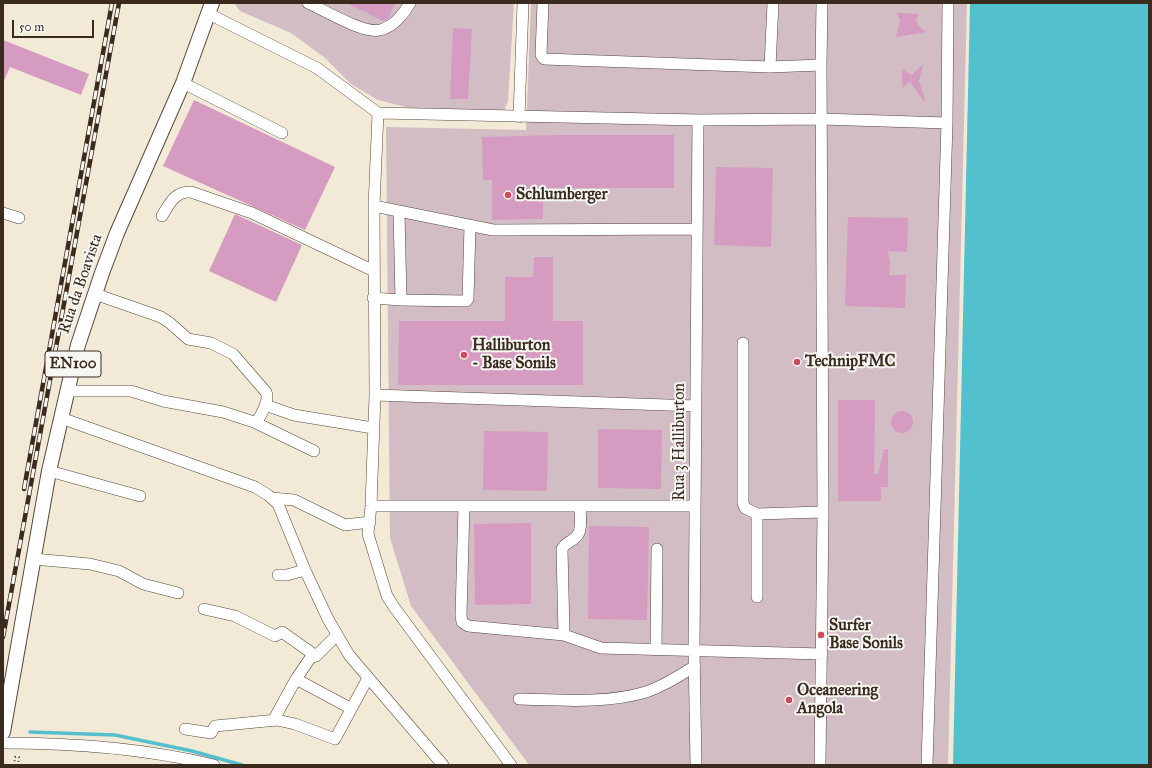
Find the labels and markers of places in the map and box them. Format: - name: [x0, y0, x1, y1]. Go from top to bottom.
- place label: Schlumberger: [516, 185, 608, 205]
- marker: Schlumberger: [503, 190, 513, 200]
- place label: Halliburton - Base Sonils: [472, 336, 556, 374]
- marker: Halliburton - Base Sonils: [459, 350, 469, 360]
- place label: TechnipFMC: [805, 352, 895, 372]
- marker: TechnipFMC: [792, 357, 802, 367]
- place label: Surfer Base Sonils: [829, 616, 903, 654]
- marker: Surfer Base Sonils: [816, 630, 826, 640]
- place label: Oceaneering Angola: [797, 681, 878, 719]
- marker: Oceaneering Angola: [784, 695, 794, 705]

